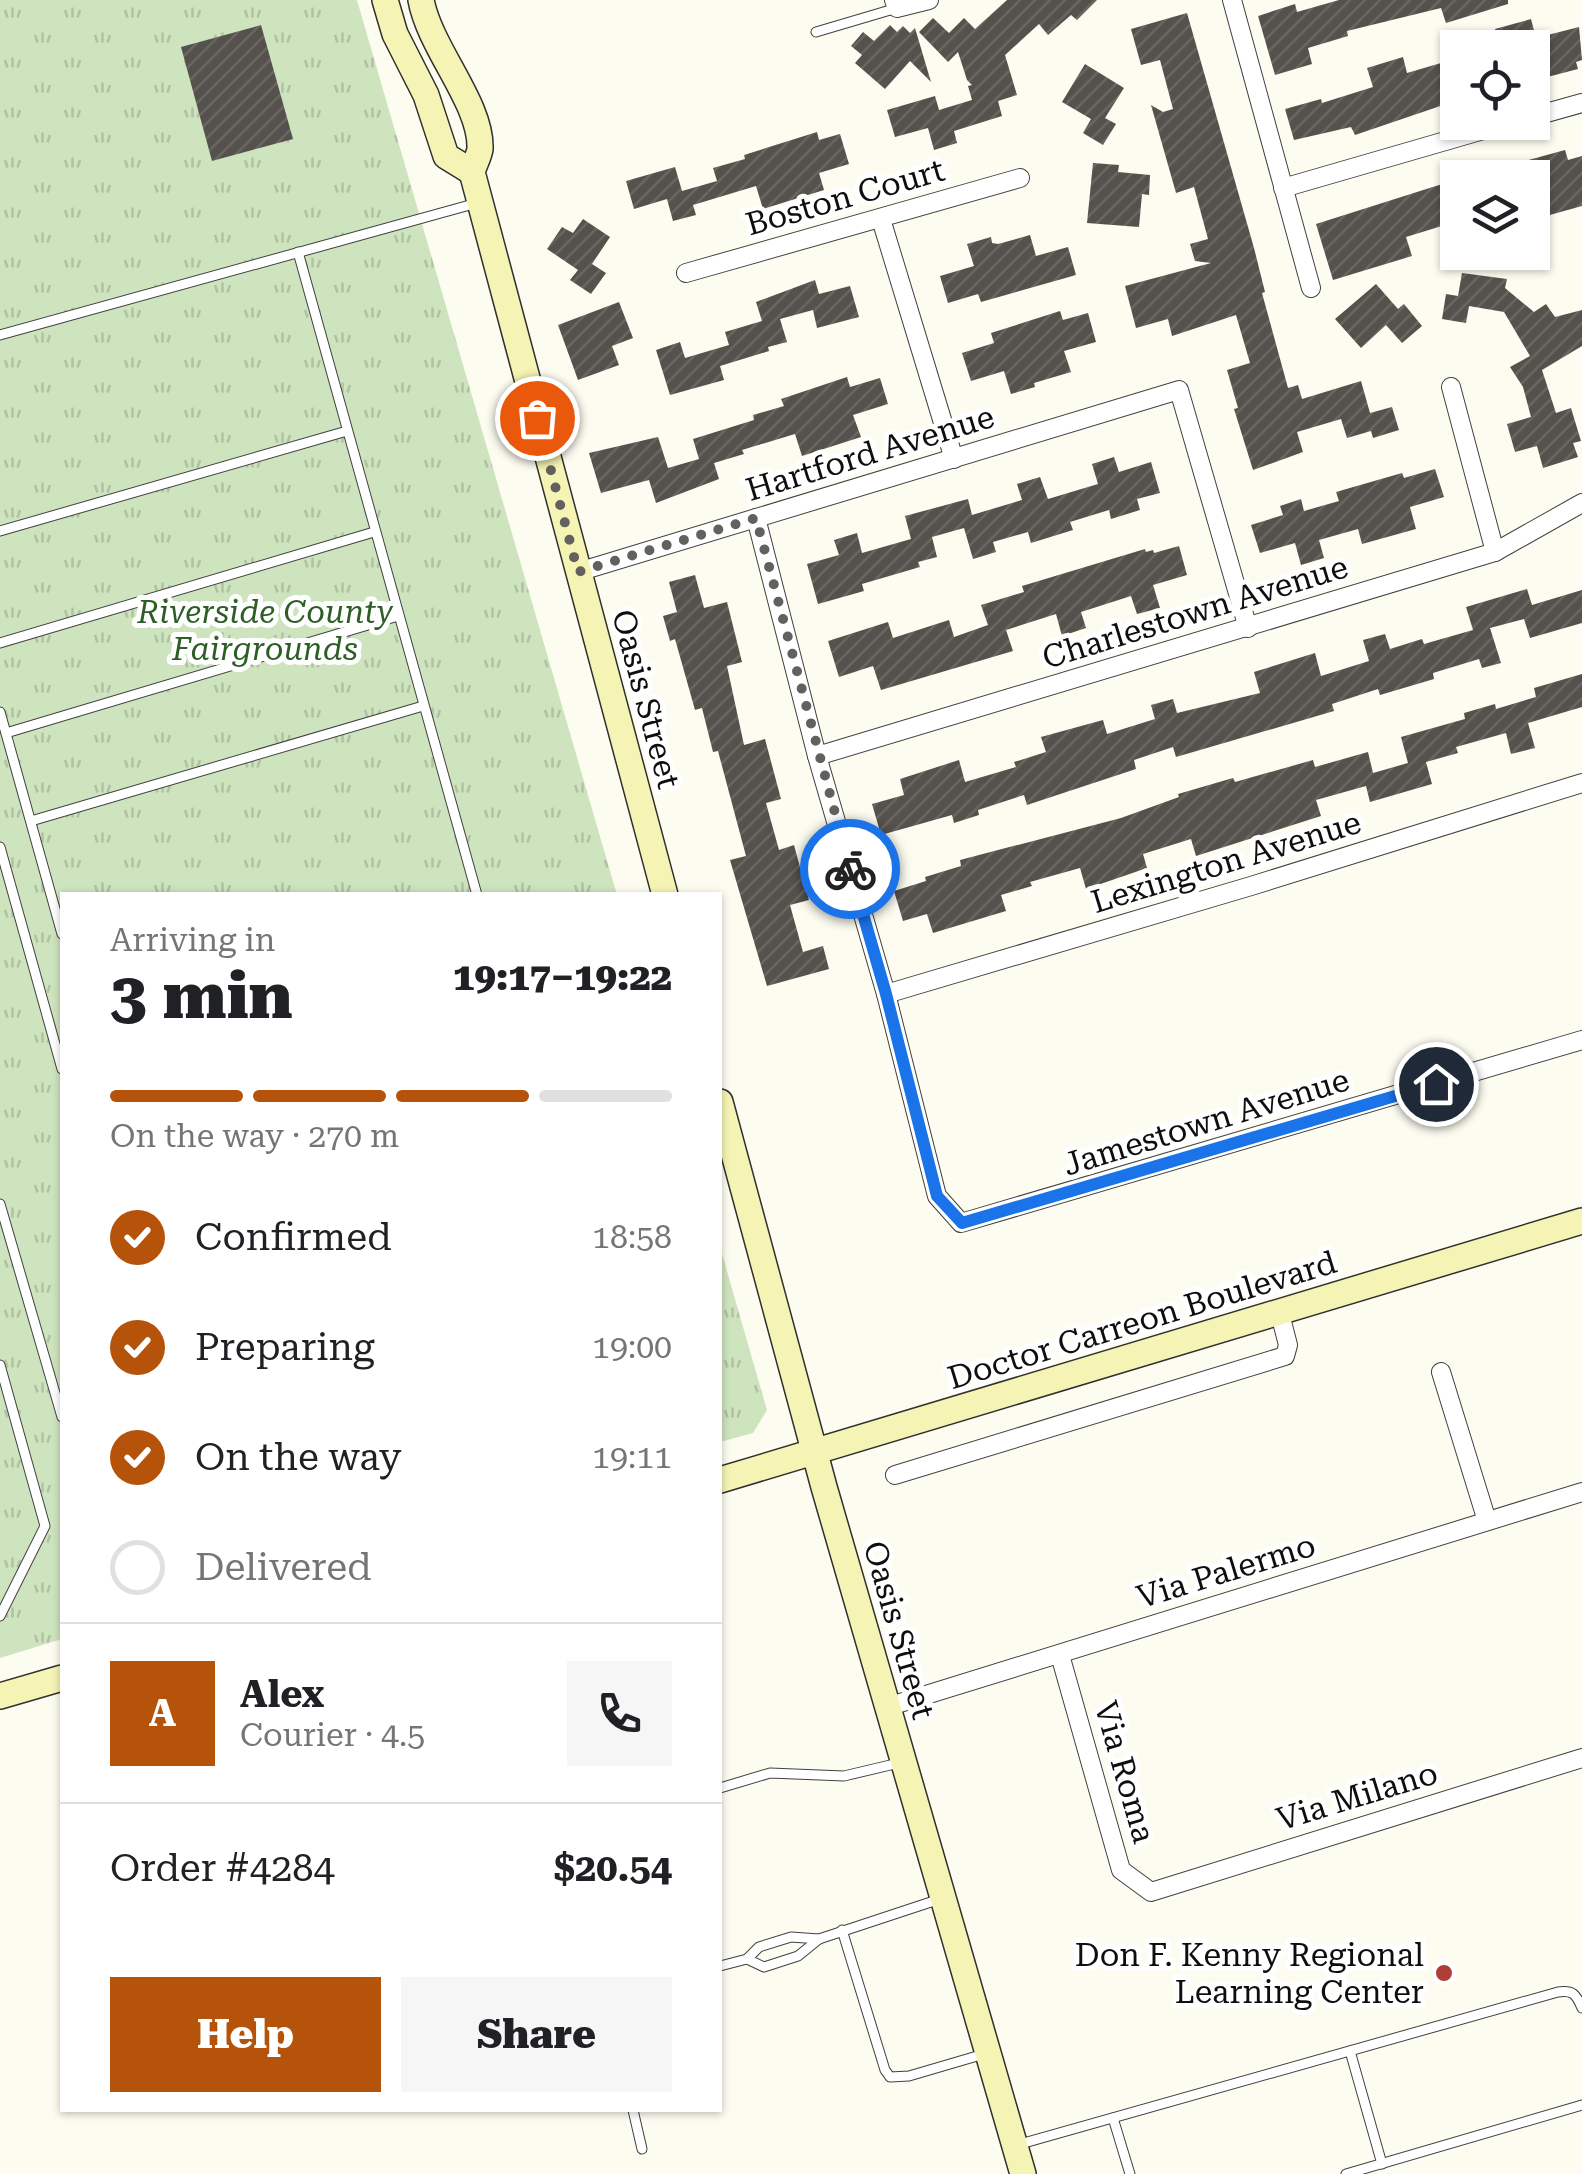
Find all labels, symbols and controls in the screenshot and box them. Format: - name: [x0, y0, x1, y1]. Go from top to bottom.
- map controls: [1440, 30, 1550, 270]
- button: locate: [1440, 30, 1550, 140]
- street label: Boston Court: [741, 151, 949, 243]
- button: layers: [1440, 160, 1550, 270]
- pin: [495, 376, 580, 461]
- icon: bag: [510, 391, 565, 446]
- street label: Hartford Avenue: [741, 397, 999, 509]
- street label: Charlestown Avenue: [1038, 547, 1352, 677]
- park label: Riverside County Fairgrounds: [136, 593, 393, 668]
- street label: Oasis Street: [604, 606, 688, 793]
- street label: Lexington Avenue: [1087, 803, 1365, 921]
- courier: [800, 819, 900, 919]
- icon: bike: [823, 842, 878, 897]
- text: Arriving in: [110, 921, 275, 959]
- text: 19:17–19:22: [453, 955, 672, 999]
- text: 3 min: [110, 958, 293, 1034]
- pin: [1394, 1042, 1479, 1127]
- icon: home: [1409, 1057, 1464, 1112]
- street label: Jamestown Avenue: [1058, 1060, 1354, 1184]
- text: On the way · 270 m: [110, 1117, 399, 1155]
- icon: check: [110, 1210, 165, 1265]
- text: Confirmed: [195, 1215, 392, 1259]
- text: 18:58: [592, 1218, 672, 1256]
- street label: Doctor Carreon Boulevard: [943, 1243, 1341, 1397]
- icon: check: [110, 1320, 165, 1375]
- text: Preparing: [195, 1325, 375, 1369]
- text: 19:00: [592, 1328, 672, 1366]
- icon: check: [110, 1430, 165, 1485]
- text: On the way: [195, 1435, 401, 1479]
- text: 19:11: [592, 1438, 672, 1476]
- street label: Via Palermo: [1132, 1526, 1320, 1616]
- street label: Oasis Street: [855, 1537, 943, 1723]
- text: Delivered: [195, 1545, 372, 1589]
- button: phone: [567, 1661, 672, 1766]
- text: Alex: [240, 1672, 324, 1716]
- text: A: [149, 1691, 176, 1735]
- street label: Via Roma: [1087, 1697, 1163, 1847]
- text: Courier · 4.5: [240, 1716, 425, 1754]
- street label: Via Milano: [1272, 1754, 1442, 1838]
- text: Order #4284: [110, 1846, 335, 1890]
- text: $20.54: [554, 1846, 672, 1890]
- place label: Don F. Kenny Regional Learning Center: [1075, 1936, 1424, 2011]
- marker: Don F. Kenny Regional Learning Center: [1433, 1962, 1455, 1984]
- button: Help: [110, 1977, 381, 2092]
- button: Share: [401, 1977, 672, 2092]

